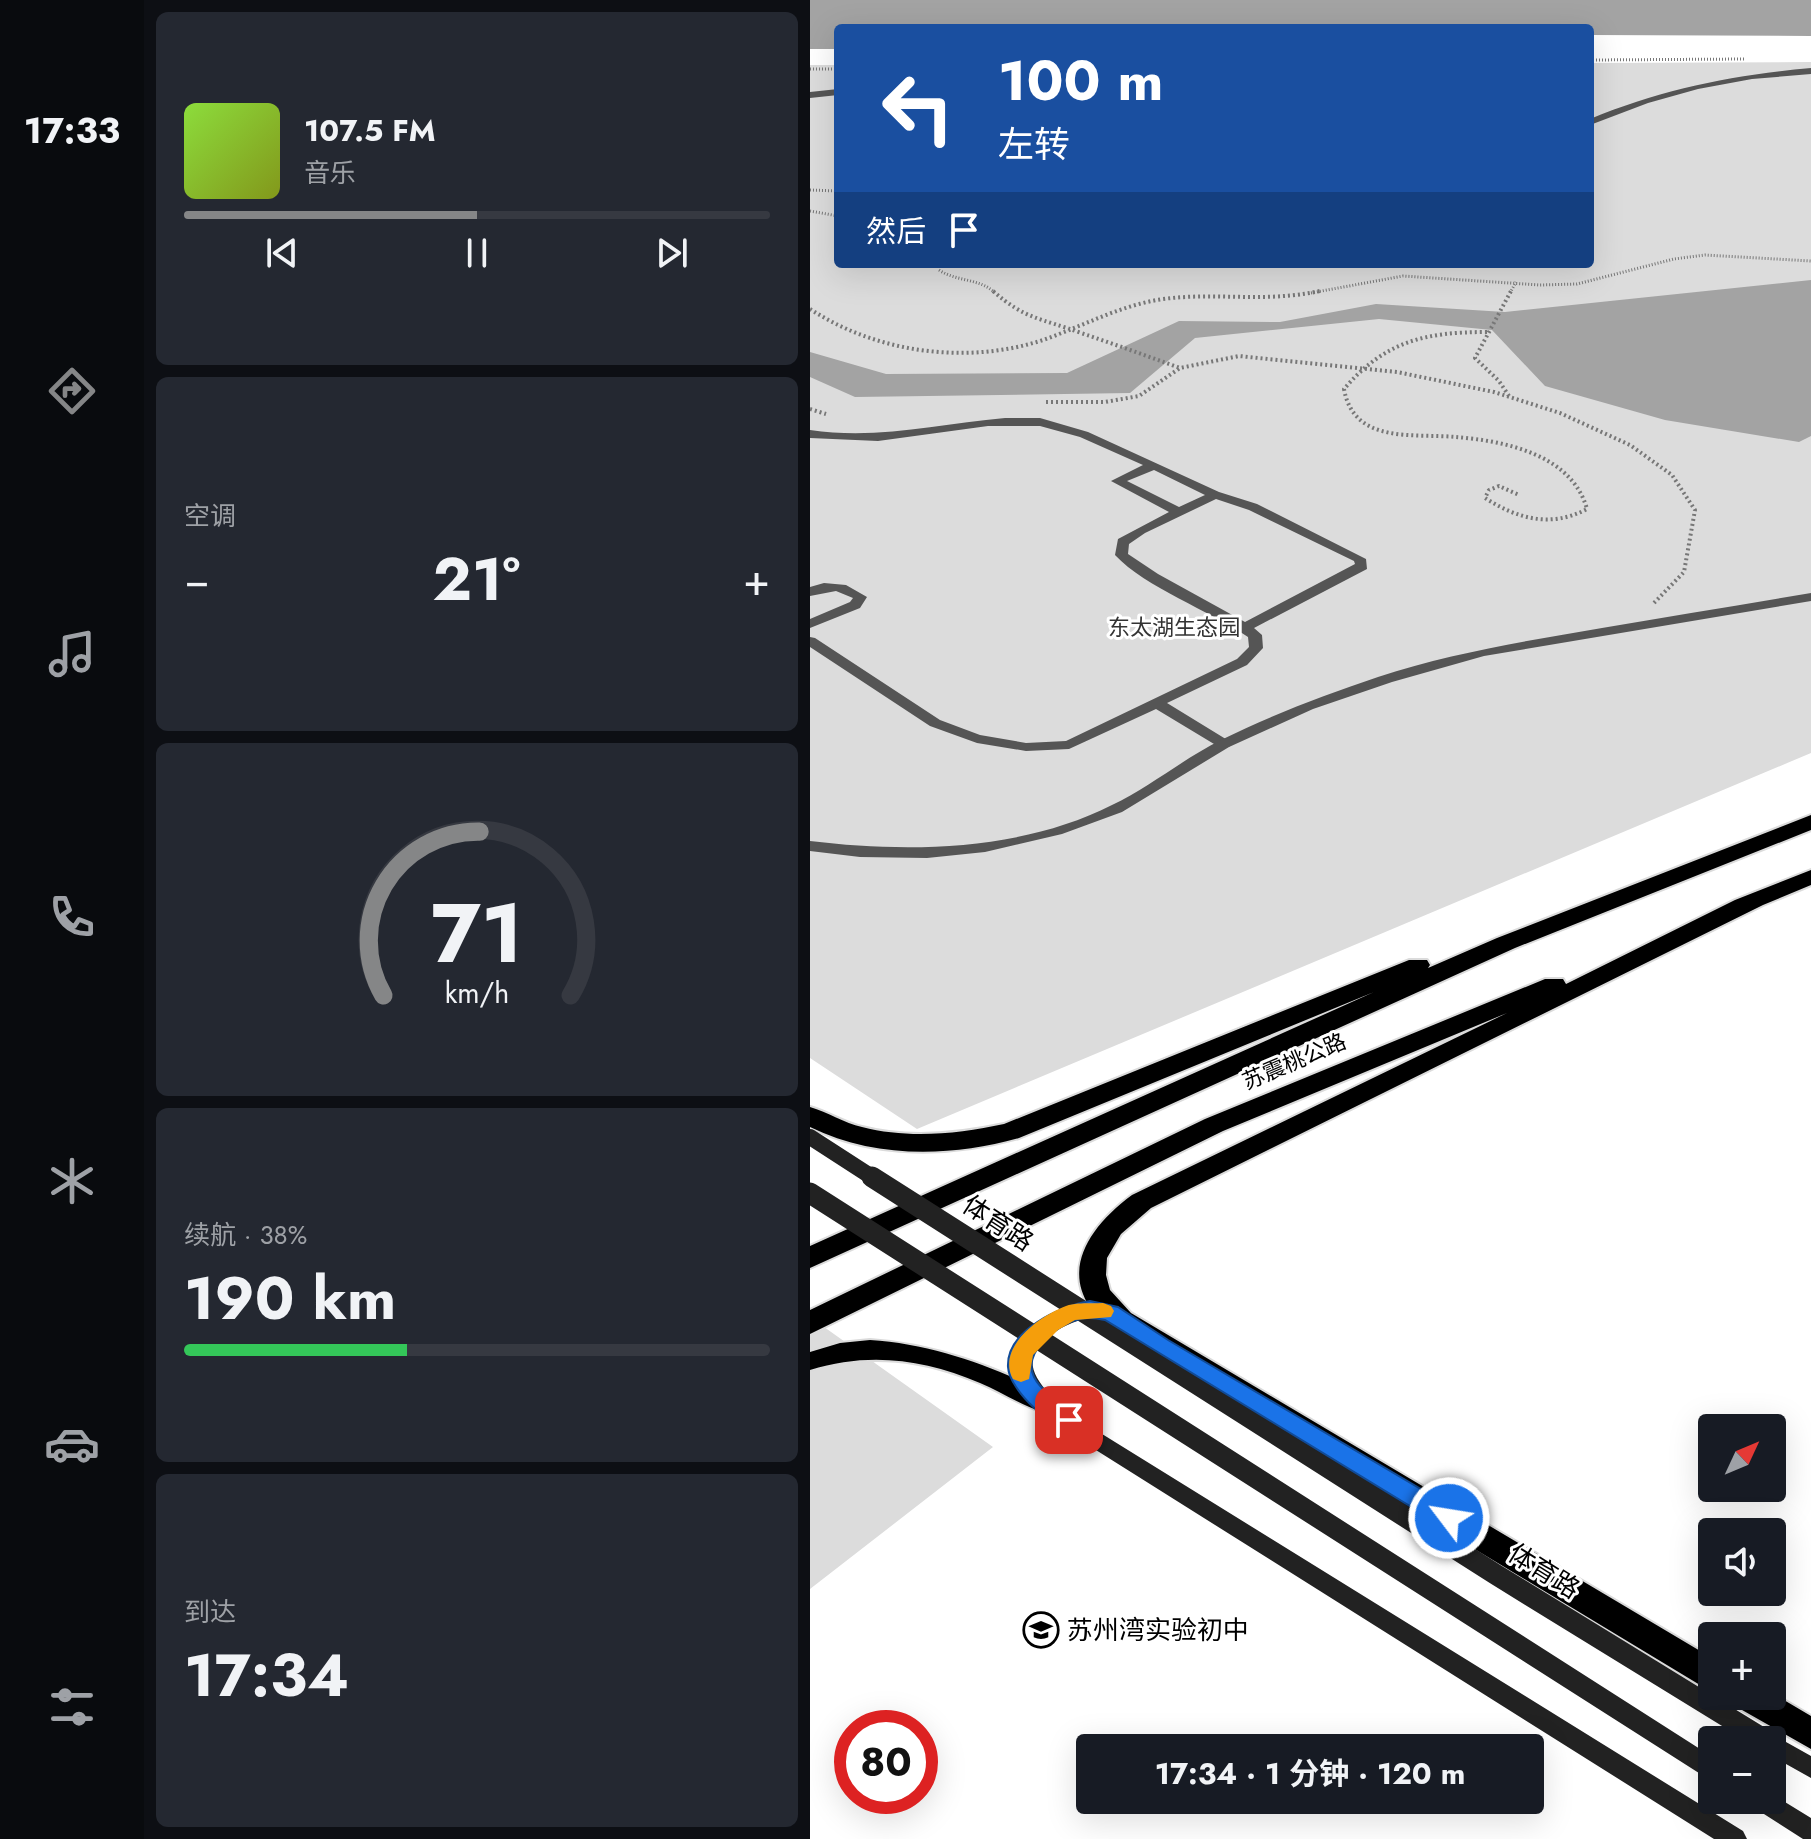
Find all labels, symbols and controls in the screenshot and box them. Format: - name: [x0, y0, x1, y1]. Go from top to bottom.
- text: 100 m: [998, 40, 1163, 121]
- icon: left: [866, 56, 970, 160]
- text: 17:33: [24, 104, 120, 156]
- text: 107.5 FM: [304, 109, 436, 152]
- text: 左转: [998, 118, 1070, 170]
- text: 音乐: [304, 154, 356, 192]
- icon: arrive: [942, 208, 986, 252]
- text: 然后: [866, 210, 926, 253]
- icon: previous: [260, 231, 304, 275]
- icon: pause: [455, 231, 499, 275]
- icon: next: [650, 231, 694, 275]
- icon: directions: [44, 363, 100, 419]
- text: 空调: [184, 497, 236, 535]
- text: 21°: [433, 536, 520, 623]
- text: −: [184, 548, 210, 612]
- text: +: [743, 548, 770, 612]
- park label: 东太湖生态园: [1108, 611, 1240, 643]
- icon: music: [44, 626, 100, 682]
- text: 71: [431, 872, 523, 992]
- icon: phone: [44, 889, 100, 945]
- text: km/h: [445, 972, 509, 1014]
- street label: 苏震桃公路: [1237, 1025, 1351, 1097]
- icon: climate: [44, 1153, 100, 1209]
- street label: 体育路: [955, 1186, 1041, 1260]
- text: 续航 · 38%: [184, 1216, 307, 1254]
- text: 190 km: [184, 1255, 396, 1342]
- pin: [1035, 1386, 1103, 1454]
- icon: arrive: [1047, 1398, 1091, 1442]
- north arrow: [1698, 1414, 1786, 1502]
- map controls: [1698, 1414, 1786, 1814]
- icon: car: [44, 1416, 100, 1472]
- position arrow: [1407, 1476, 1491, 1560]
- button: sound: [1698, 1518, 1786, 1606]
- street label: 体育路: [1501, 1534, 1587, 1608]
- text: 到达: [184, 1593, 236, 1631]
- school or university icon: 苏州湾实验初中: [1022, 1611, 1060, 1649]
- place label: 苏州湾实验初中: [1067, 1611, 1249, 1649]
- button: +: [1698, 1622, 1786, 1710]
- text: 17:34: [184, 1632, 349, 1719]
- icon: filters: [44, 1679, 100, 1735]
- speed limit sign: 80: [834, 1710, 938, 1814]
- button: −: [1698, 1726, 1786, 1814]
- text: 17:34 · 1 分钟 · 120 m: [1155, 1752, 1465, 1795]

